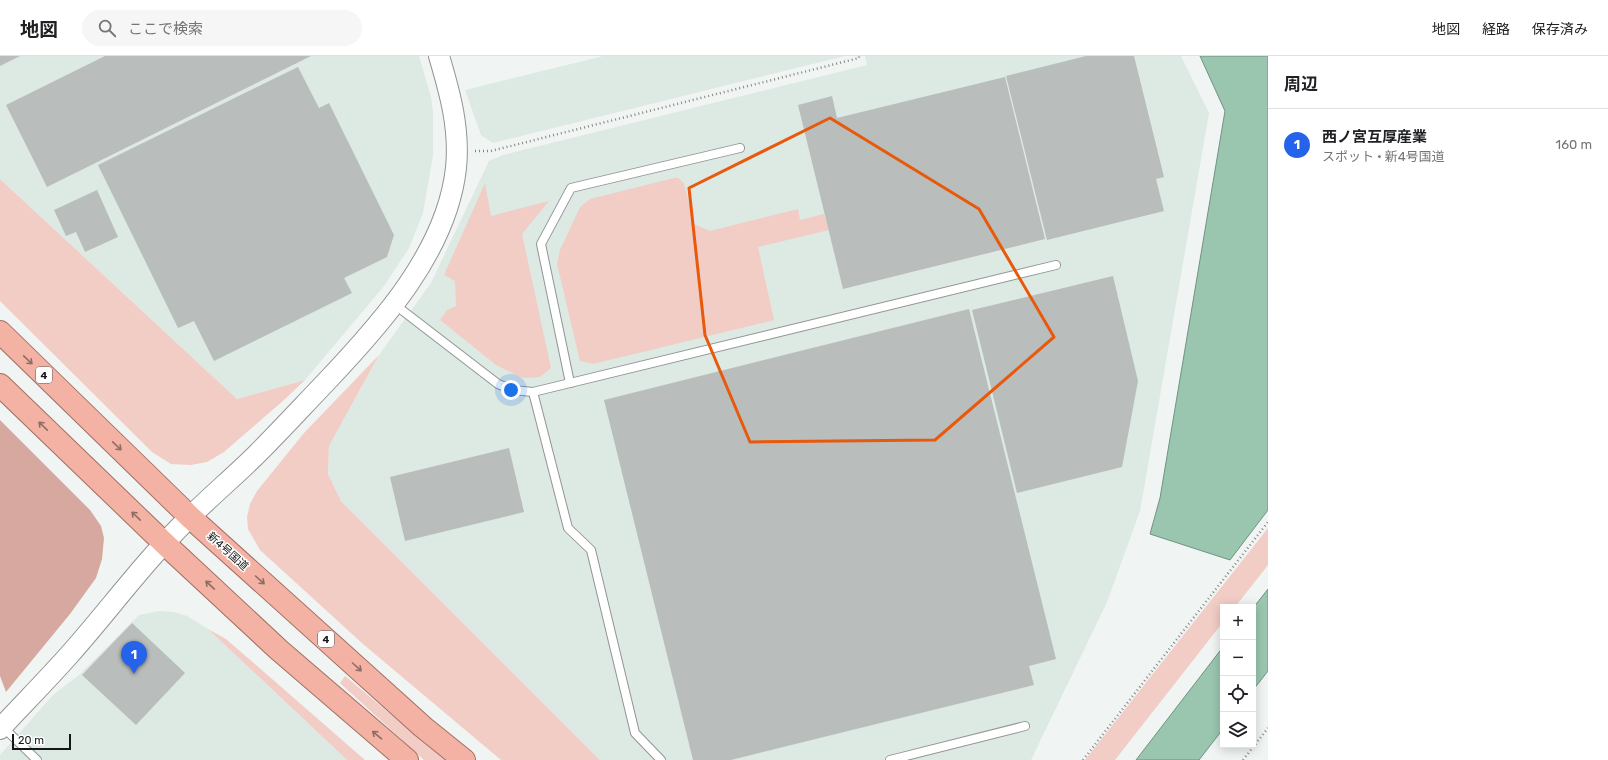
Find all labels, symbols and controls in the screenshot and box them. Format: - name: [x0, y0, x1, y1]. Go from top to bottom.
- search box: [82, 10, 362, 46]
- icon: search: [96, 17, 118, 39]
- text: 地図: [20, 18, 58, 41]
- text: ここで検索: [128, 20, 203, 38]
- text: 地図: [1432, 21, 1460, 38]
- text: 経路: [1482, 21, 1510, 38]
- text: 保存済み: [1532, 21, 1588, 38]
- text: 周辺: [1284, 74, 1318, 94]
- text: 西ノ宮互厚産業: [1322, 128, 1427, 146]
- text: 1: [1294, 137, 1300, 152]
- text: 160 m: [1556, 137, 1592, 152]
- text: スポット · 新4号国道: [1322, 149, 1445, 164]
- one-way arrow: [23, 355, 33, 364]
- road number: 4: [36, 367, 52, 383]
- your location: [501, 380, 521, 400]
- one-way arrow: [38, 422, 48, 431]
- one-way arrow: [112, 441, 122, 450]
- one-way arrow: [131, 511, 141, 521]
- street label: 新4号国道: [204, 530, 251, 573]
- one-way arrow: [255, 576, 266, 585]
- one-way arrow: [205, 580, 215, 590]
- map controls: [1220, 604, 1256, 748]
- button: +: [1220, 604, 1256, 640]
- road number: 4: [318, 631, 334, 647]
- button: −: [1220, 640, 1256, 676]
- pin: 1: [121, 641, 147, 674]
- one-way arrow: [352, 662, 362, 672]
- button: locate: [1220, 676, 1256, 712]
- button: layers: [1220, 712, 1256, 748]
- one-way arrow: [372, 730, 383, 739]
- scale bar: [12, 732, 71, 751]
- text: 20 m: [18, 734, 44, 747]

